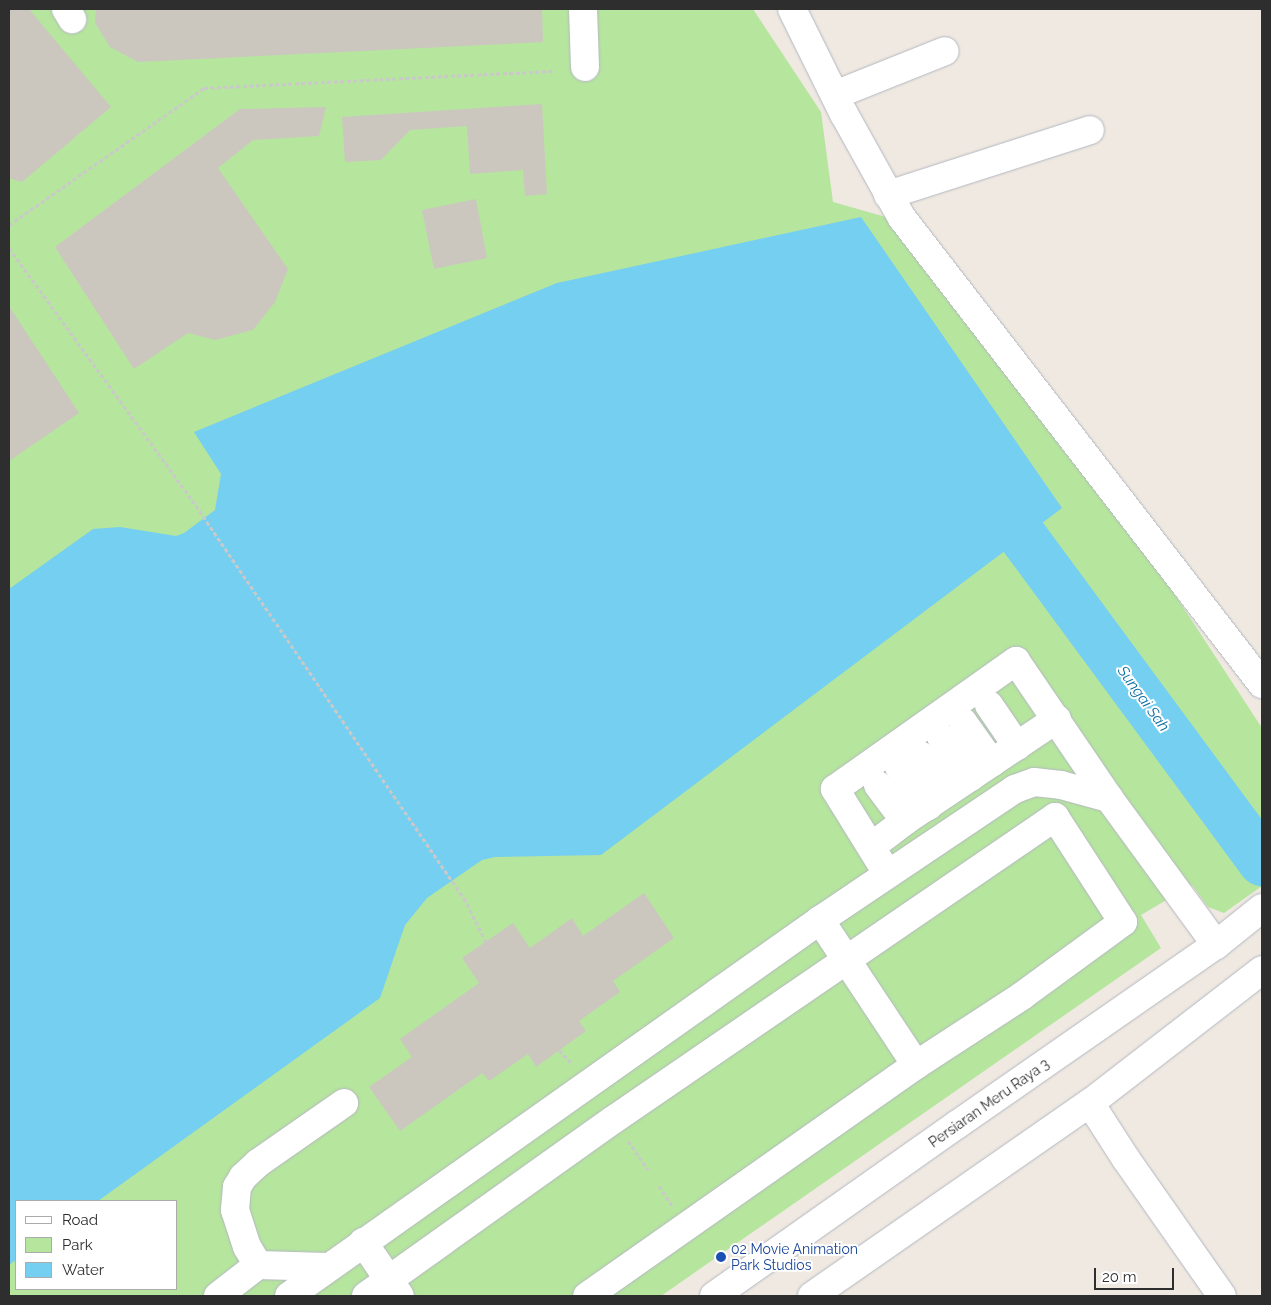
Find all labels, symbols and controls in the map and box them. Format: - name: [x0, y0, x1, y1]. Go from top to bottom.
- water label: Sungai Sah: [1113, 663, 1173, 735]
- street label: Persiaran Meru Raya 3: [926, 1055, 1052, 1151]
- legend: [15, 1200, 178, 1290]
- text: Road: [62, 1211, 98, 1229]
- text: Park: [62, 1236, 93, 1254]
- place label: 02 Movie Animation Park Studios: [731, 1241, 858, 1274]
- marker: 02 Movie Animation Park Studios: [715, 1251, 727, 1263]
- scale bar: [1096, 1258, 1176, 1290]
- text: Water: [62, 1261, 104, 1279]
- text: 20 m: [1102, 1268, 1137, 1286]

